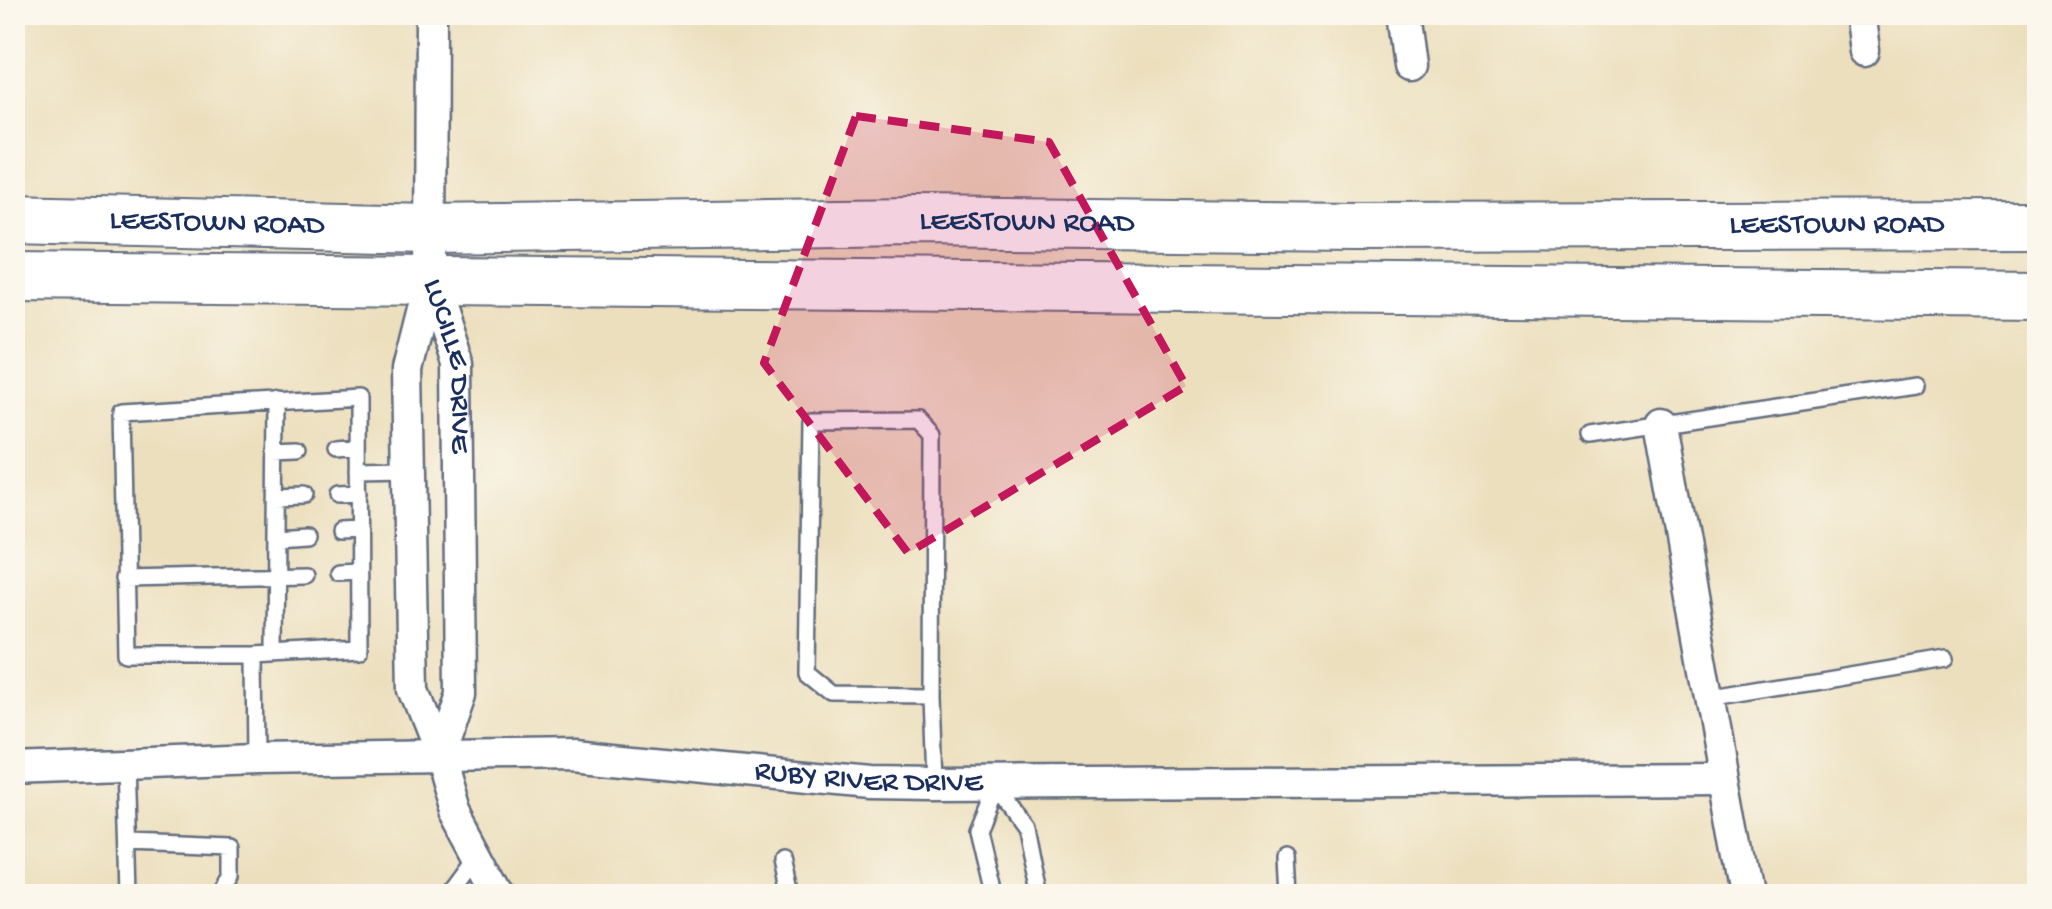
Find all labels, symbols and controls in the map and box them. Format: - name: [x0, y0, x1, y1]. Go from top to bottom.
- street label: LEESTOWN ROAD: [109, 204, 325, 244]
- street label: LEESTOWN ROAD: [919, 205, 1135, 242]
- street label: LEESTOWN ROAD: [1729, 208, 1945, 243]
- street label: LUCILLE DRIVE: [414, 275, 476, 455]
- street label: RUBY RIVER DRIVE: [753, 754, 984, 802]

